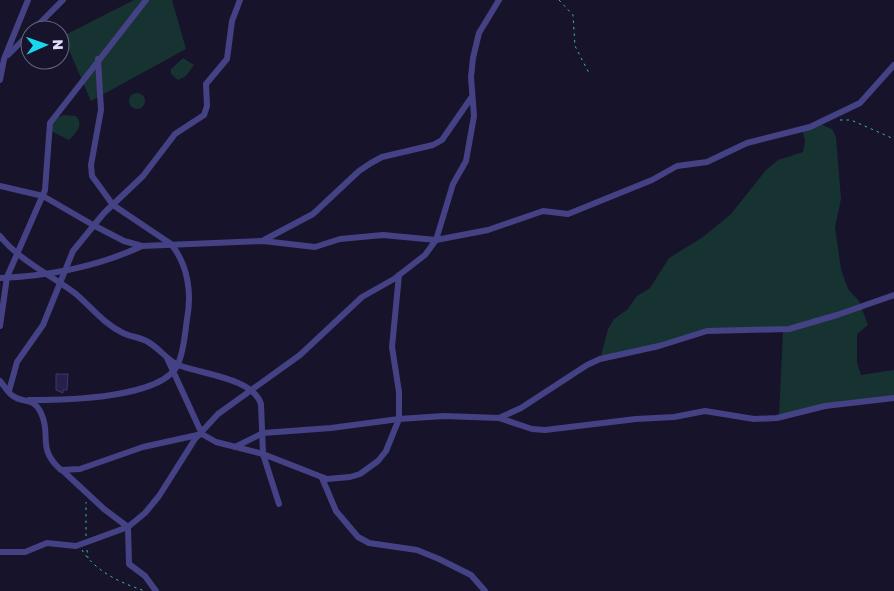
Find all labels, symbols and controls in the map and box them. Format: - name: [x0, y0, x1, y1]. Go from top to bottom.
- north arrow: [20, 20, 70, 70]
- text: N: [50, 39, 67, 50]

